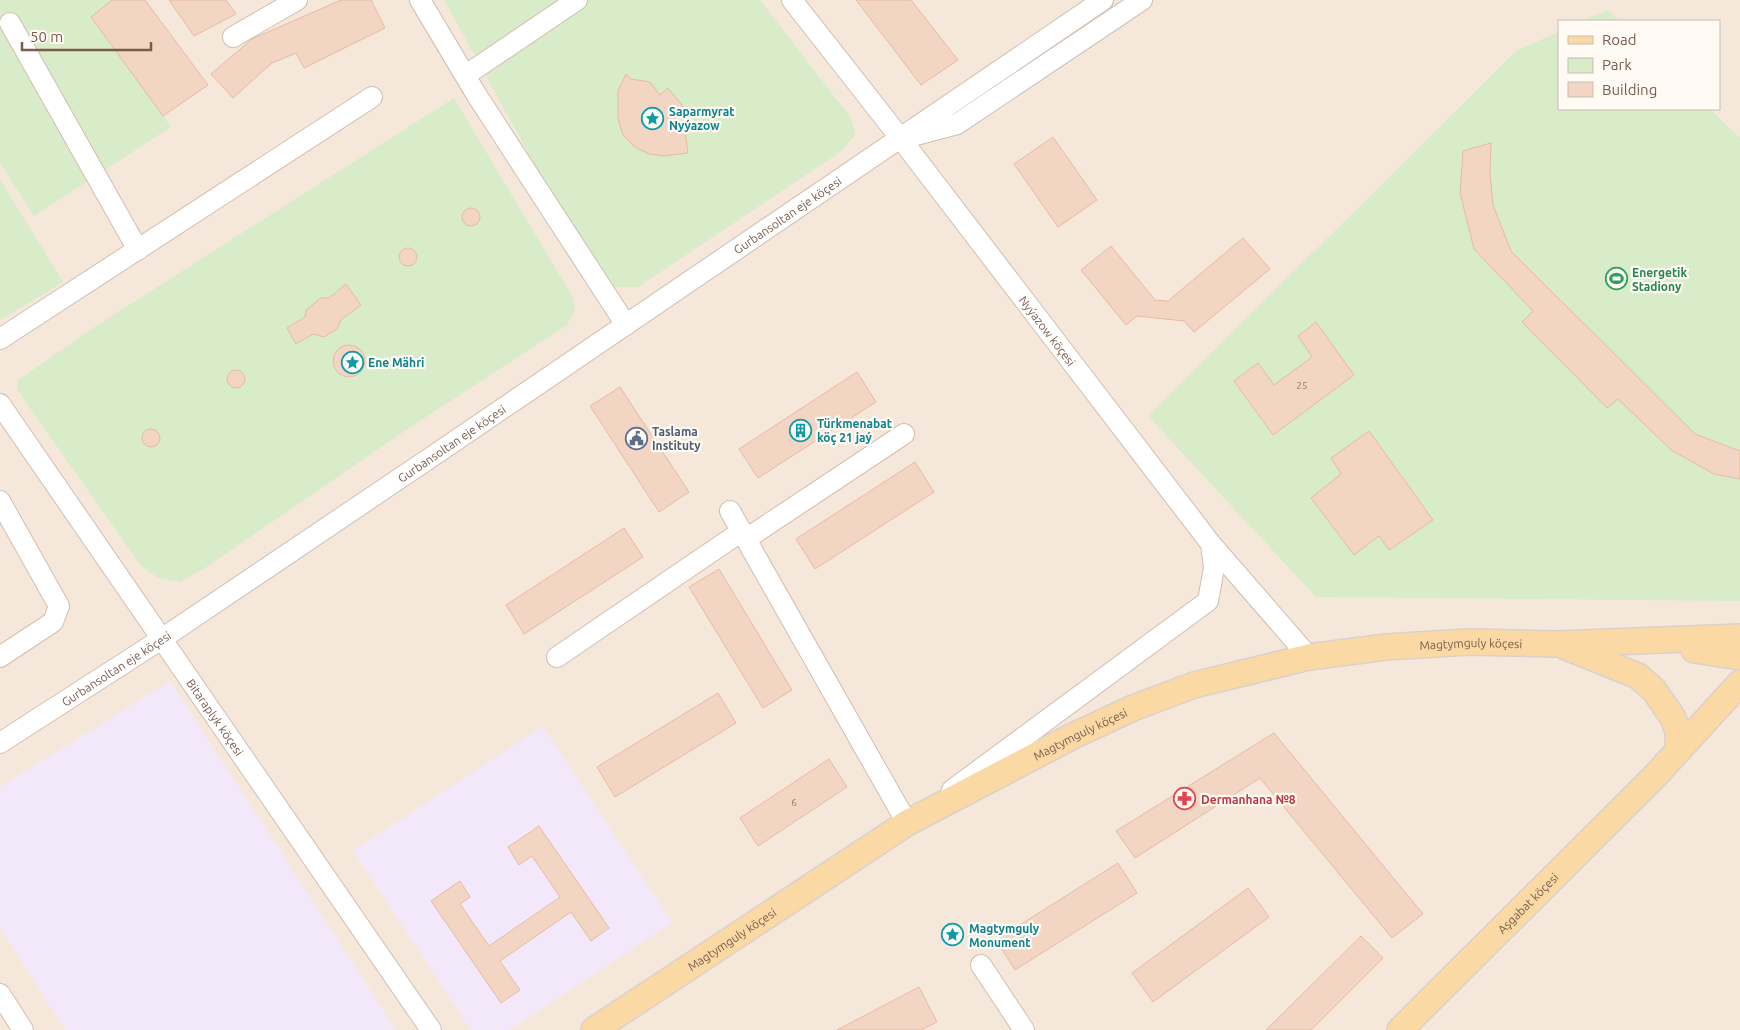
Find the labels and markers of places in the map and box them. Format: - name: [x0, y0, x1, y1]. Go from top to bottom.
- place label: Saparmyrat Nyýazow: [669, 105, 734, 132]
- place icon: Saparmyrat Nyýazow: [641, 106, 665, 130]
- place label: Energetik Stadiony: [1632, 266, 1687, 293]
- sports icon: Energetik Stadiony: [1604, 267, 1628, 291]
- place icon: Ene Mähri: [340, 350, 364, 374]
- place label: Ene Mähri: [368, 356, 424, 369]
- place label: Türkmenabat köç 21 jaý: [817, 417, 892, 446]
- building icon: Türkmenabat köç 21 jaý: [789, 418, 813, 442]
- place label: Taslama Instituty: [652, 425, 701, 452]
- public building icon: Taslama Instituty: [624, 426, 648, 450]
- pharmacy icon: Dermanhana №8: [1173, 787, 1197, 811]
- place label: Dermanhana №8: [1201, 793, 1296, 806]
- place label: Magtymguly Monument: [969, 922, 1040, 949]
- place icon: Magtymguly Monument: [941, 923, 965, 947]

